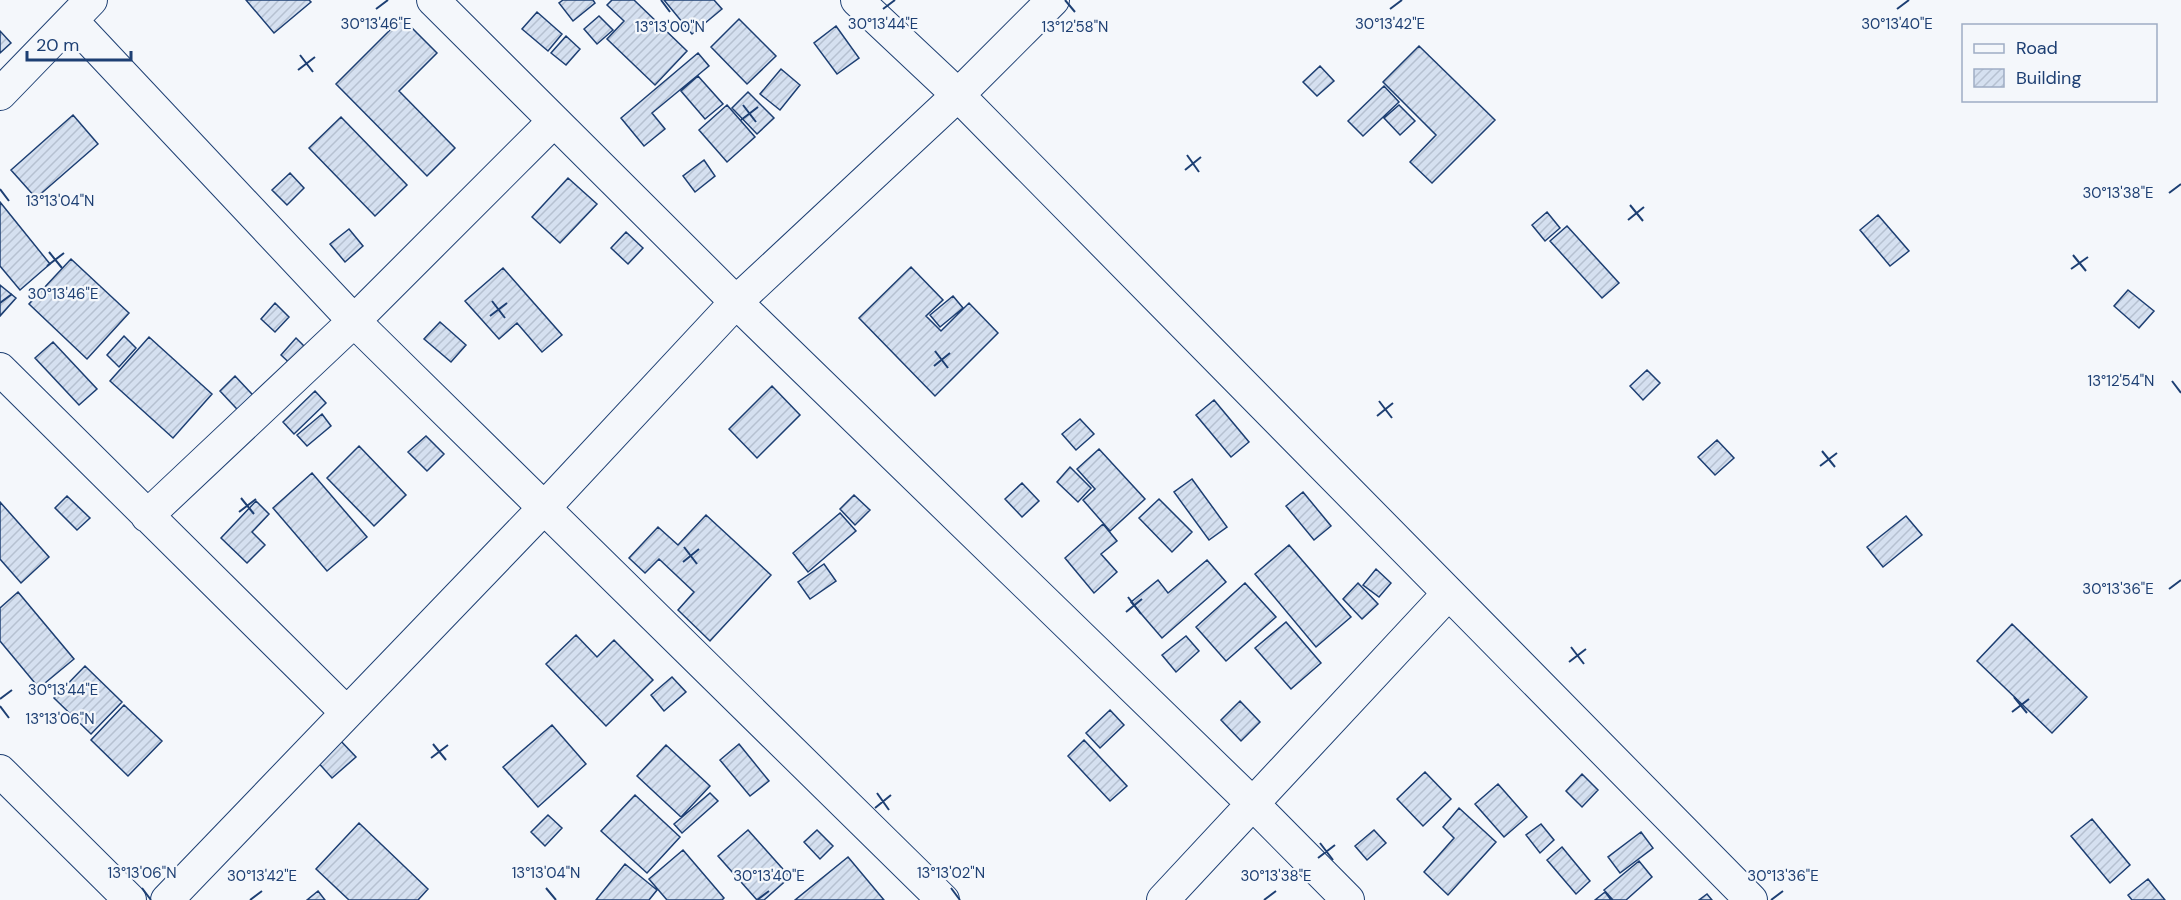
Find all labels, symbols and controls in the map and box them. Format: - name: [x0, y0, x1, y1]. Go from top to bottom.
- text: 30°13'46"E: [341, 14, 411, 34]
- text: 30°13'44"E: [848, 14, 918, 34]
- text: 30°13'42"E: [1355, 14, 1425, 34]
- text: 30°13'40"E: [1861, 14, 1933, 34]
- text: 13°13'00"N: [635, 17, 705, 37]
- text: 13°12'58"N: [1042, 17, 1108, 37]
- scale bar: [27, 24, 130, 62]
- legend: [1962, 24, 2157, 102]
- text: 20 m: [36, 33, 79, 57]
- text: Road: [2016, 36, 2058, 60]
- text: Building: [2016, 66, 2081, 90]
- text: 30°13'38"E: [2082, 183, 2154, 203]
- text: 13°13'04"N: [26, 191, 94, 211]
- text: 30°13'46"E: [28, 284, 98, 304]
- text: 13°12'54"N: [2088, 371, 2154, 391]
- text: 30°13'36"E: [2082, 579, 2154, 599]
- text: 30°13'44"E: [28, 680, 98, 700]
- text: 13°13'06"N: [25, 709, 95, 729]
- text: 13°13'06"N: [107, 863, 177, 883]
- text: 13°13'04"N: [512, 863, 580, 883]
- text: 13°13'02"N: [917, 863, 985, 883]
- text: 30°13'42"E: [227, 866, 297, 886]
- text: 30°13'40"E: [733, 866, 805, 886]
- text: 30°13'38"E: [1240, 866, 1312, 886]
- text: 30°13'36"E: [1747, 866, 1819, 886]

